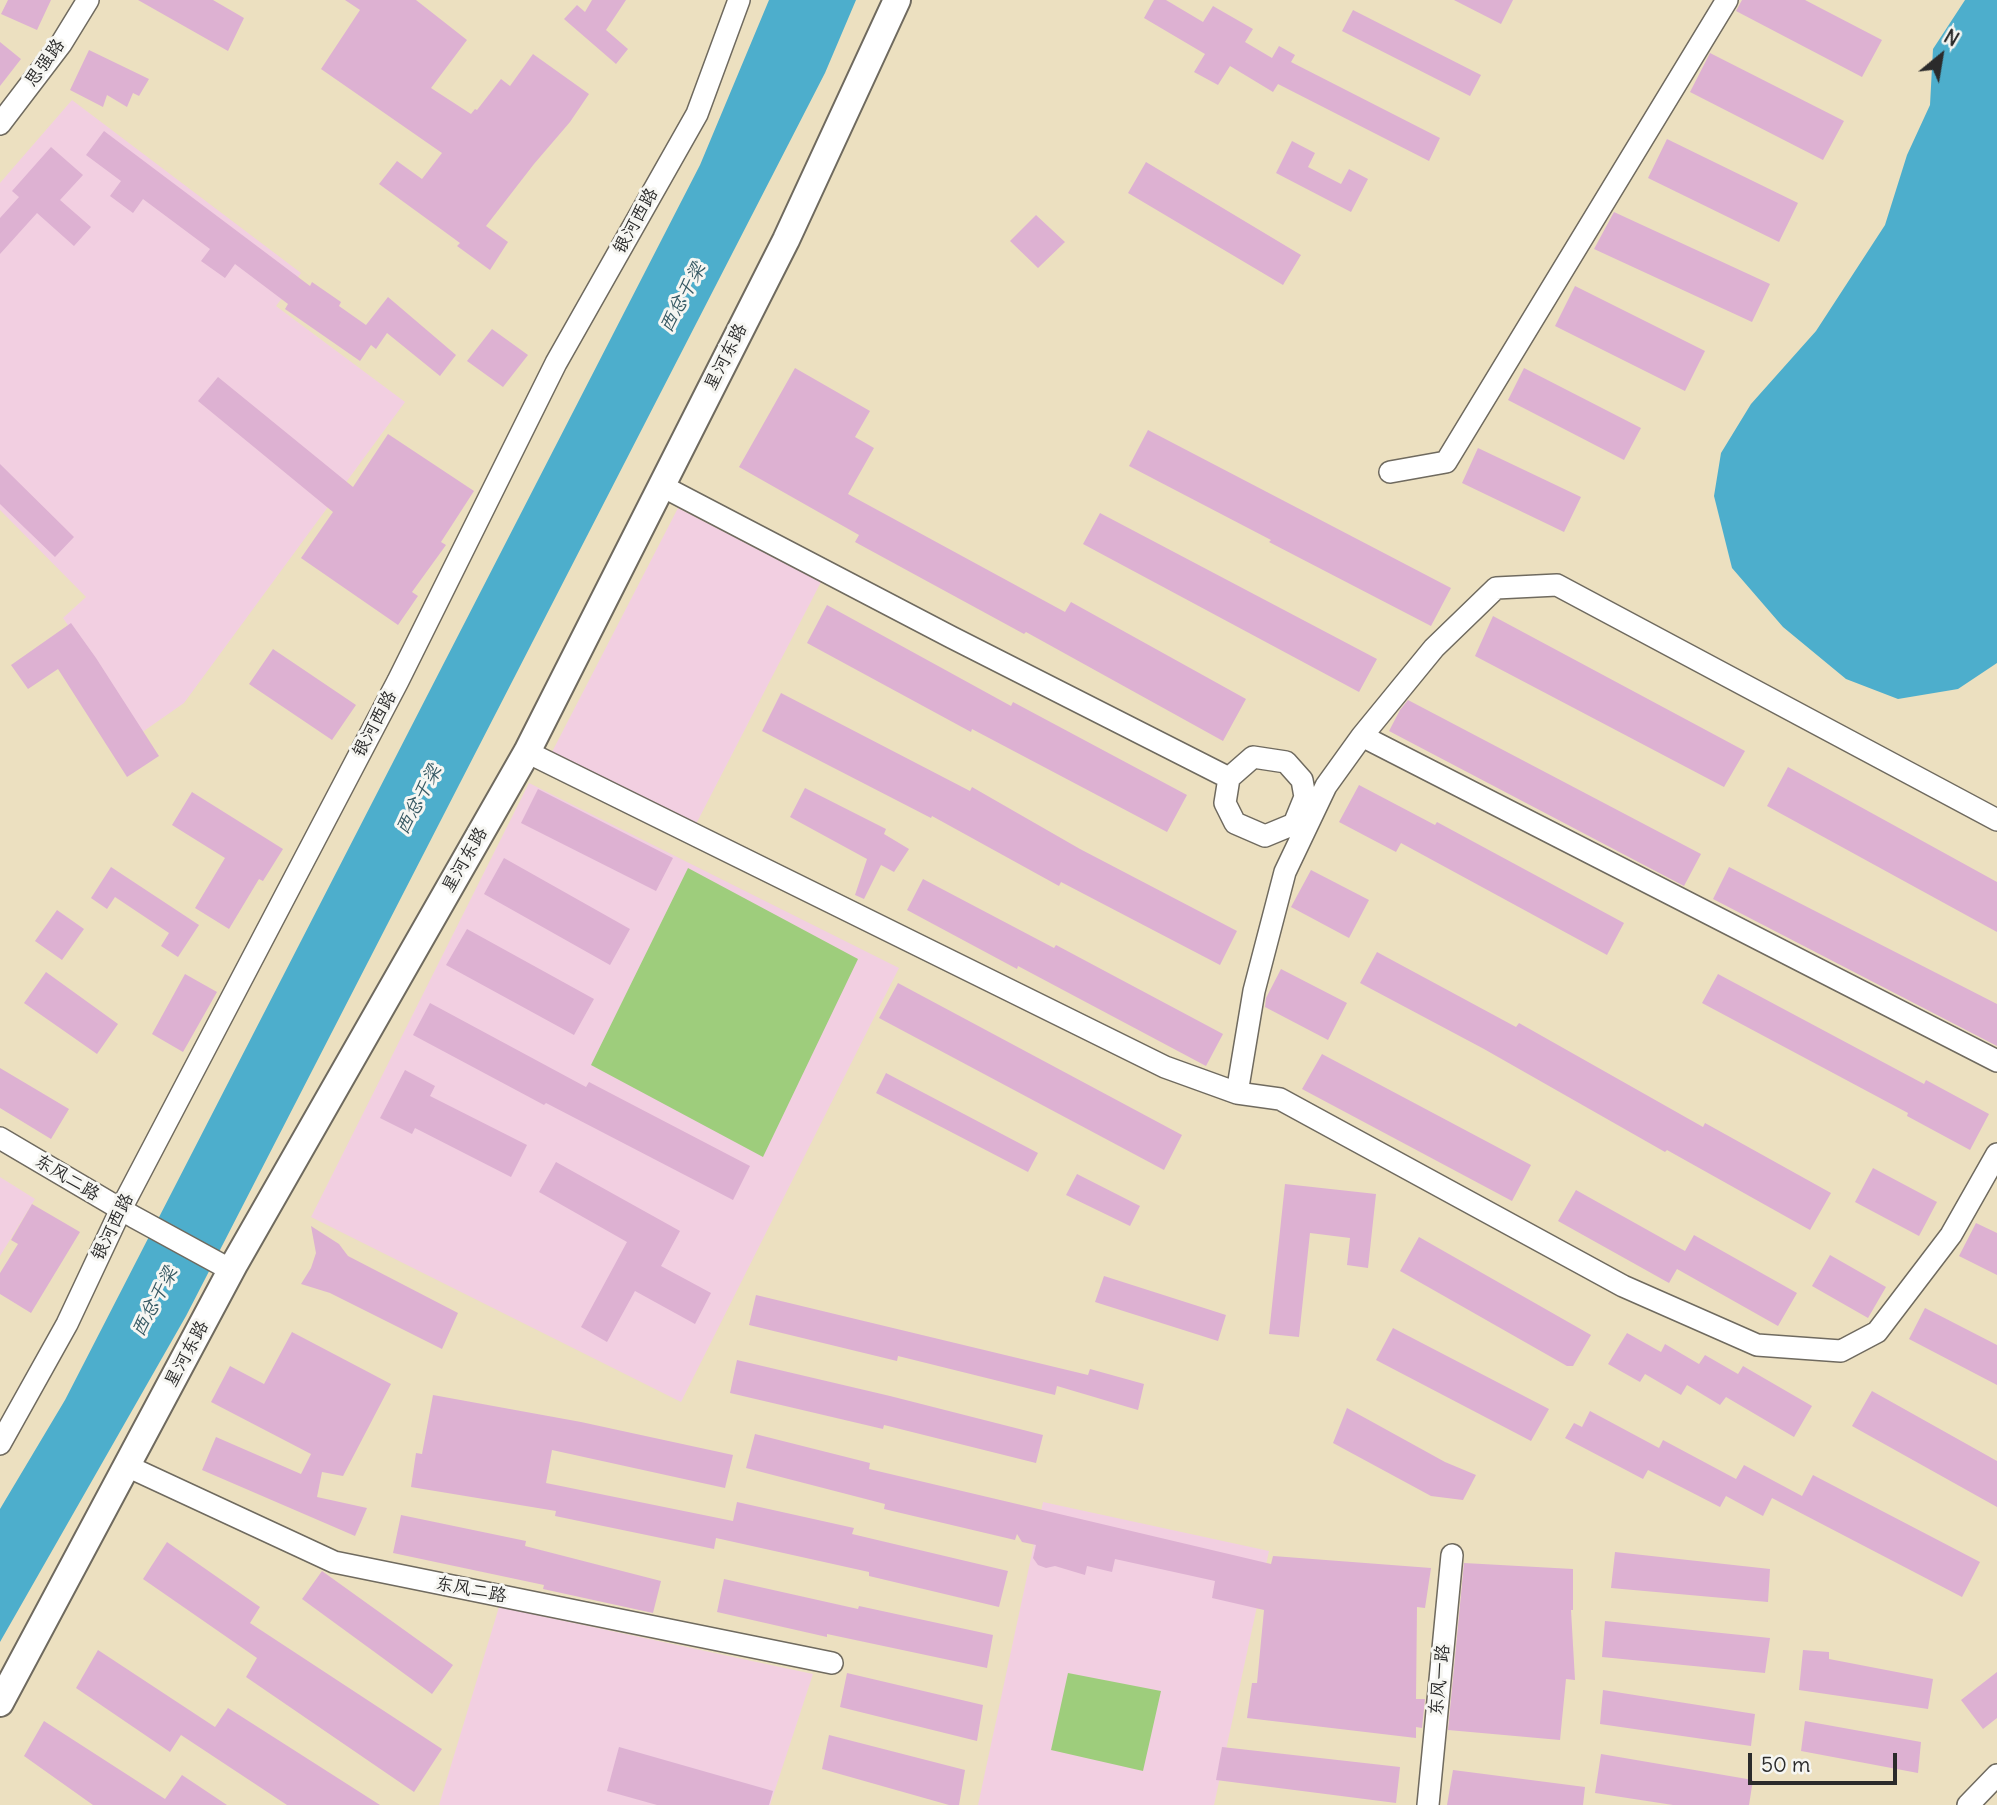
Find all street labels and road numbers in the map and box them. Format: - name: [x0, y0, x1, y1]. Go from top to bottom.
- street label: 思强路: [20, 35, 70, 91]
- street label: 银河西路: [609, 184, 663, 258]
- street label: 星河东路: [700, 320, 752, 394]
- street label: 银河西路: [349, 687, 401, 761]
- street label: 星河东路: [438, 823, 492, 897]
- street label: 东风二路: [31, 1150, 103, 1206]
- street label: 银河西路: [88, 1190, 138, 1264]
- street label: 星河东路: [161, 1317, 213, 1391]
- street label: 东风二路: [434, 1573, 508, 1607]
- street label: 东风一路: [1425, 1643, 1455, 1717]

